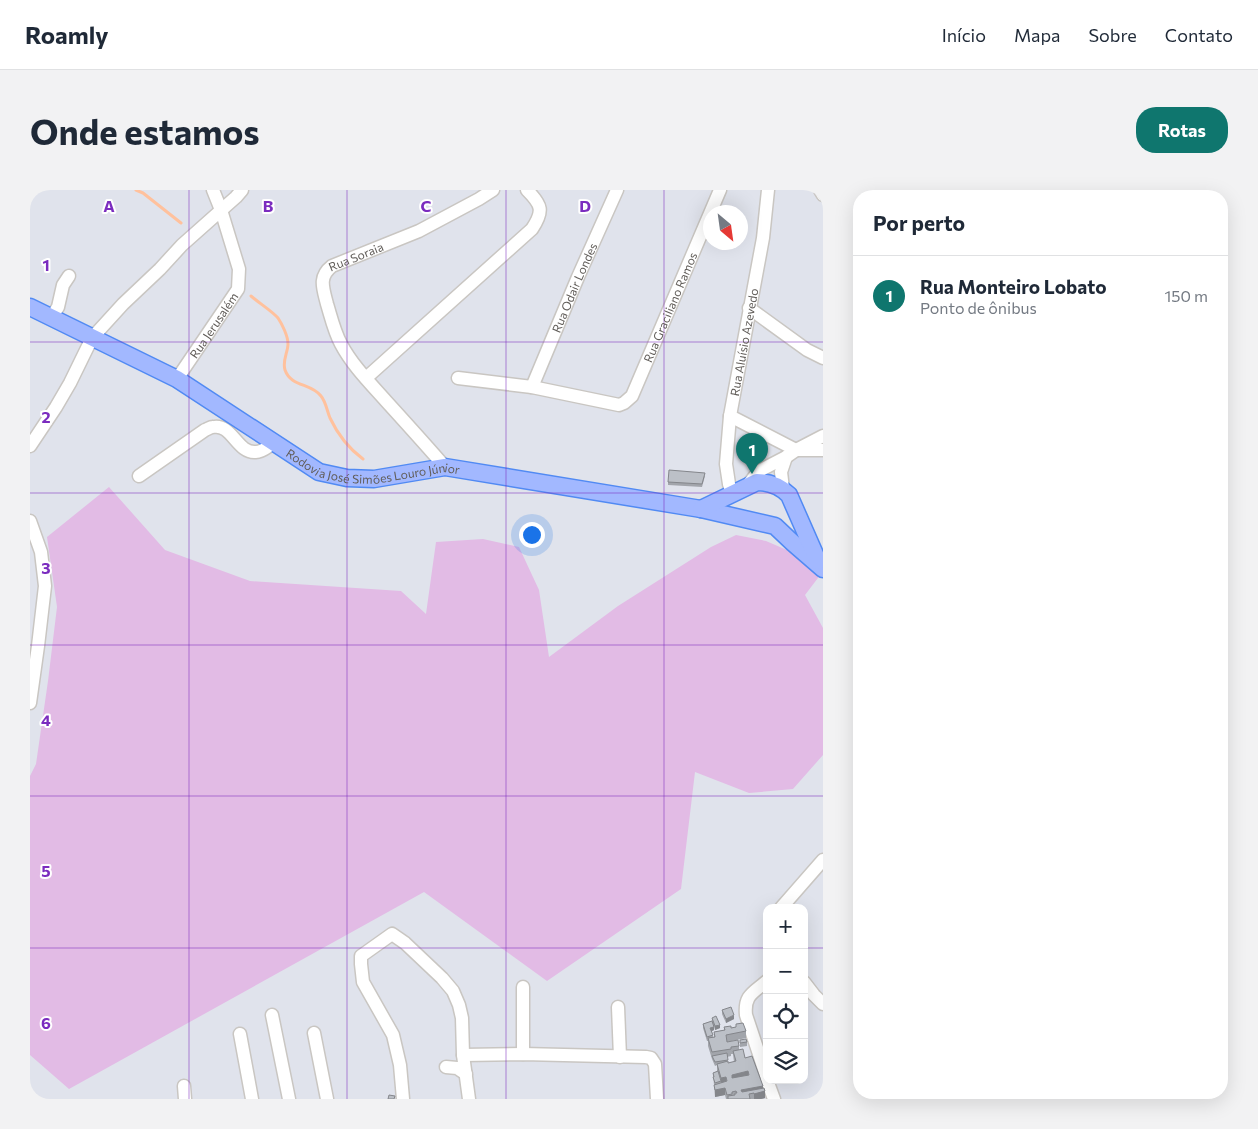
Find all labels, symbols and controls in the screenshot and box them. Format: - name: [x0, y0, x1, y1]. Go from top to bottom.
- text: Roamly: [25, 20, 108, 49]
- text: Início: [942, 24, 986, 46]
- text: Mapa: [1014, 24, 1060, 46]
- text: Sobre: [1088, 24, 1137, 46]
- text: Contato: [1165, 24, 1233, 46]
- button: Rotas: [1136, 107, 1228, 153]
- text: Onde estamos: [30, 109, 260, 152]
- text: A: [103, 196, 115, 215]
- text: B: [263, 196, 274, 215]
- text: C: [421, 196, 432, 215]
- text: D: [579, 196, 591, 215]
- north arrow: [703, 205, 748, 250]
- text: Por perto: [873, 210, 965, 235]
- street label: Rua Soraia: [326, 239, 385, 274]
- street label: Rua Odair Londes: [549, 240, 599, 334]
- street label: Rua Graciliano Ramos: [640, 250, 700, 364]
- text: 1: [42, 255, 50, 274]
- text: Rua Monteiro Lobato: [920, 275, 1107, 298]
- text: 1: [885, 286, 893, 305]
- text: 150 m: [1165, 286, 1208, 305]
- street label: Rua Aluísio Azevedo: [727, 287, 761, 397]
- street label: Rua Jerusalém: [186, 290, 241, 361]
- text: Ponto de ônibus: [920, 298, 1037, 317]
- text: 2: [41, 407, 51, 426]
- pin: 1: [736, 433, 768, 474]
- street label: Rodovia José Simões Louro Júnior: [284, 446, 461, 486]
- your location: [519, 522, 545, 548]
- text: 3: [41, 558, 51, 577]
- text: 4: [41, 710, 51, 729]
- text: 5: [41, 861, 51, 880]
- map controls: [763, 904, 808, 1084]
- button: +: [763, 904, 808, 949]
- button: −: [763, 949, 808, 994]
- button: locate: [763, 994, 808, 1039]
- text: 6: [41, 1013, 51, 1032]
- button: layers: [763, 1039, 808, 1084]

